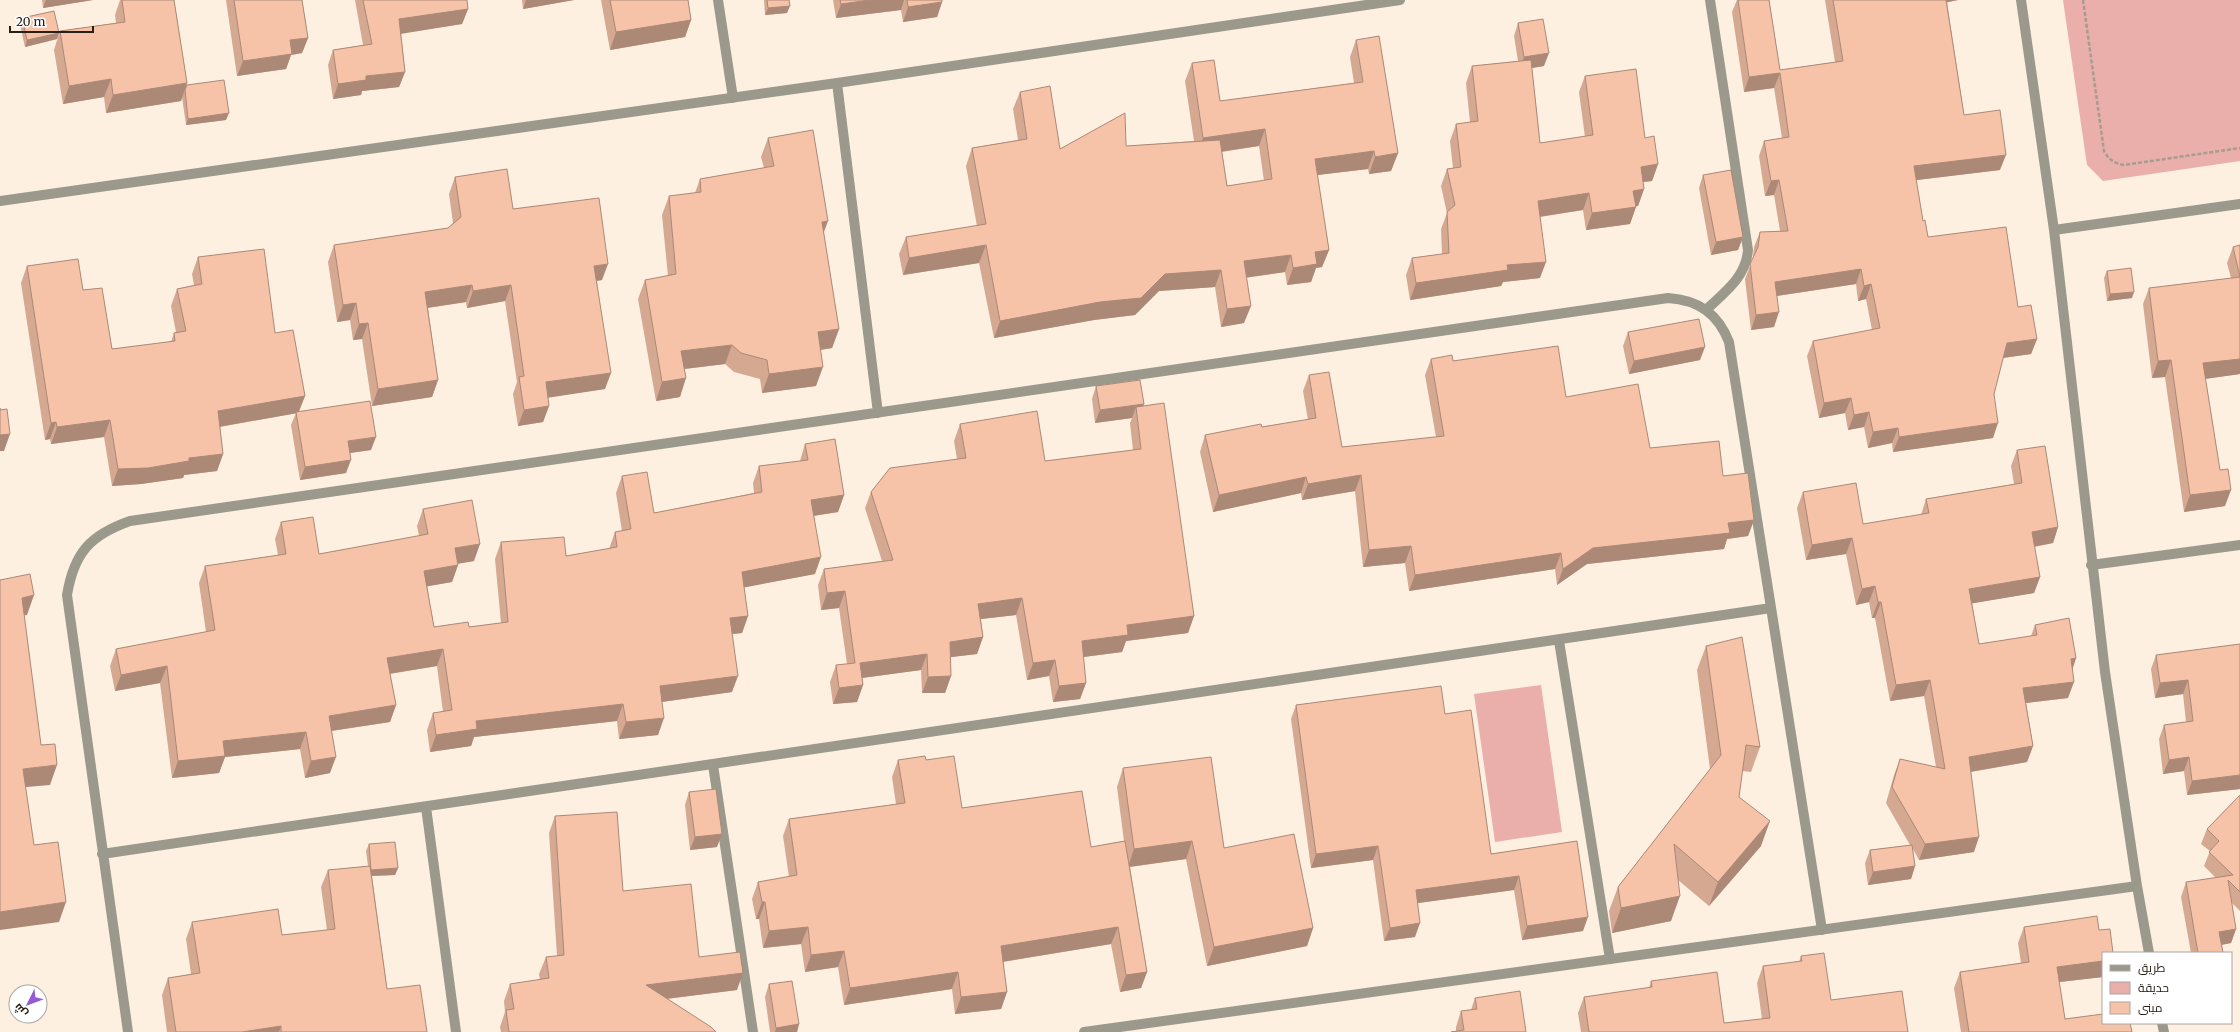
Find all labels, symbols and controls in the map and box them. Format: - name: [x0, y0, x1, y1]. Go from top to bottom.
- scale bar: [10, 8, 93, 34]
- text: 20 m: [16, 14, 45, 29]
- legend: [2102, 952, 2232, 1024]
- text: طريق: [2138, 960, 2166, 975]
- text: حديقة: [2138, 980, 2169, 995]
- north arrow: [8, 984, 48, 1024]
- text: مبنى: [2138, 1000, 2163, 1015]
- text: ش: [11, 1001, 30, 1021]

